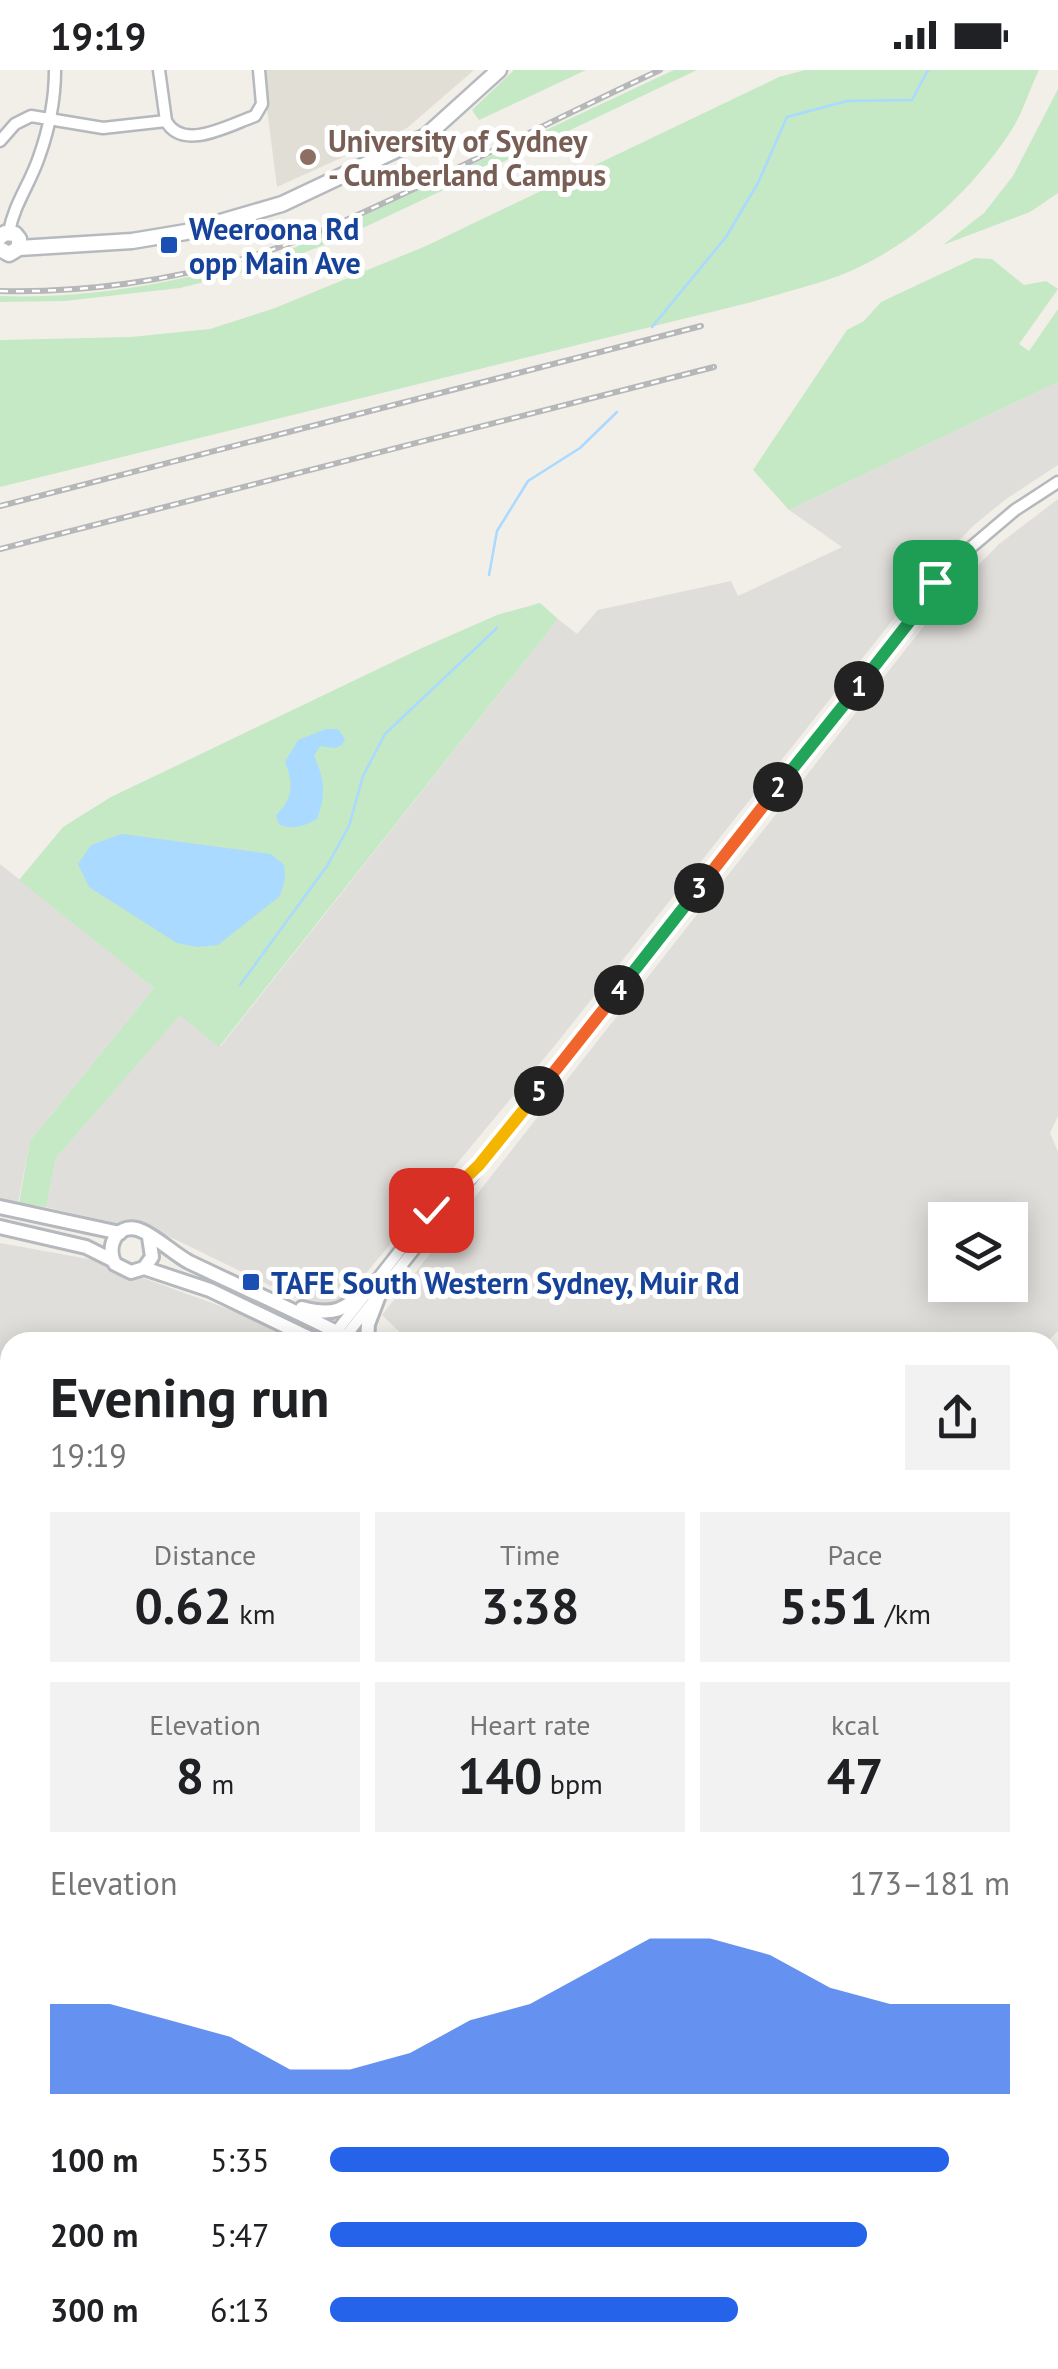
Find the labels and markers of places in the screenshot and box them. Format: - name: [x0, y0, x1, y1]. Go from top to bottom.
- place label: University of Sydney - Cumberland Campus: [328, 121, 606, 194]
- marker: University of Sydney - Cumberland Campus: [297, 146, 319, 168]
- place label: Weeroona Rd opp Main Ave: [189, 209, 361, 282]
- marker: Weeroona Rd opp Main Ave: [158, 234, 180, 256]
- pin: [893, 540, 978, 625]
- pin: 1: [834, 661, 884, 711]
- pin: 2: [753, 762, 803, 812]
- pin: 3: [674, 863, 724, 913]
- pin: 4: [594, 965, 644, 1015]
- pin: 5: [514, 1066, 564, 1116]
- pin: [389, 1168, 474, 1253]
- place label: TAFE South Western Sydney, Muir Rd: [271, 1263, 740, 1302]
- marker: TAFE South Western Sydney, Muir Rd: [240, 1271, 262, 1293]

